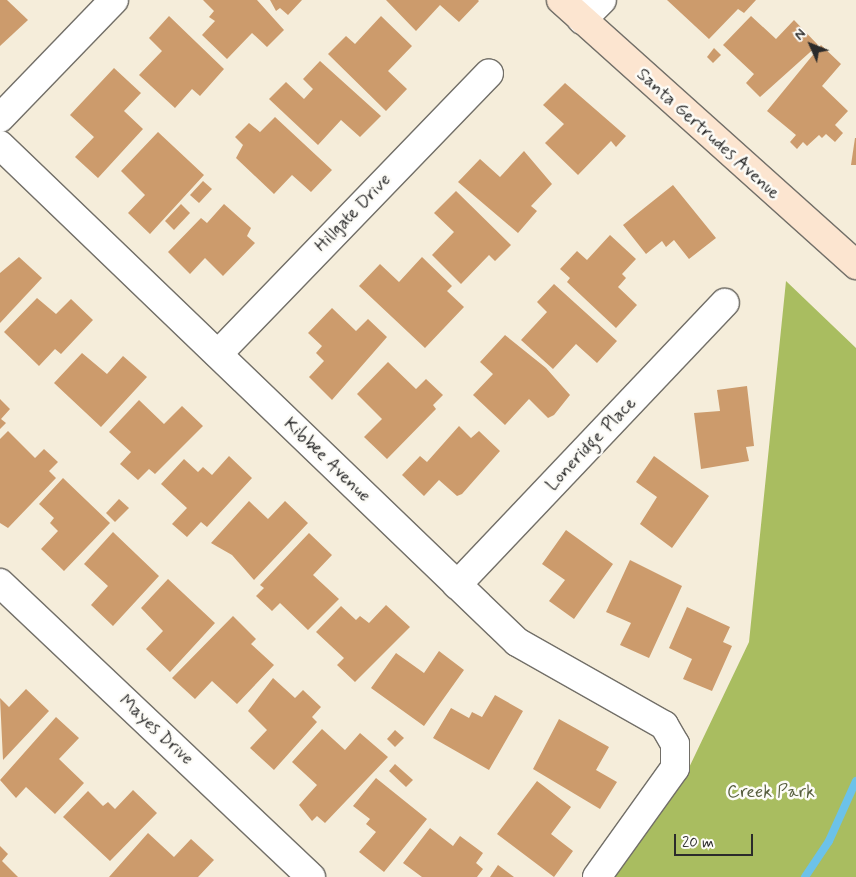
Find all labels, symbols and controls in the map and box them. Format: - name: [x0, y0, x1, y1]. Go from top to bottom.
- north arrow: [786, 20, 836, 70]
- text: N: [790, 25, 810, 44]
- street label: Santa Gertrudes Avenue: [631, 63, 785, 205]
- street label: Hillgate Drive: [311, 170, 395, 256]
- street label: Loneridge Place: [542, 393, 640, 495]
- street label: Kibbee Avenue: [278, 412, 376, 508]
- street label: Mayes Drive: [114, 690, 198, 770]
- park label: Creek Park: [728, 781, 814, 803]
- scale bar: [676, 824, 755, 856]
- text: 20 m: [682, 833, 714, 853]

